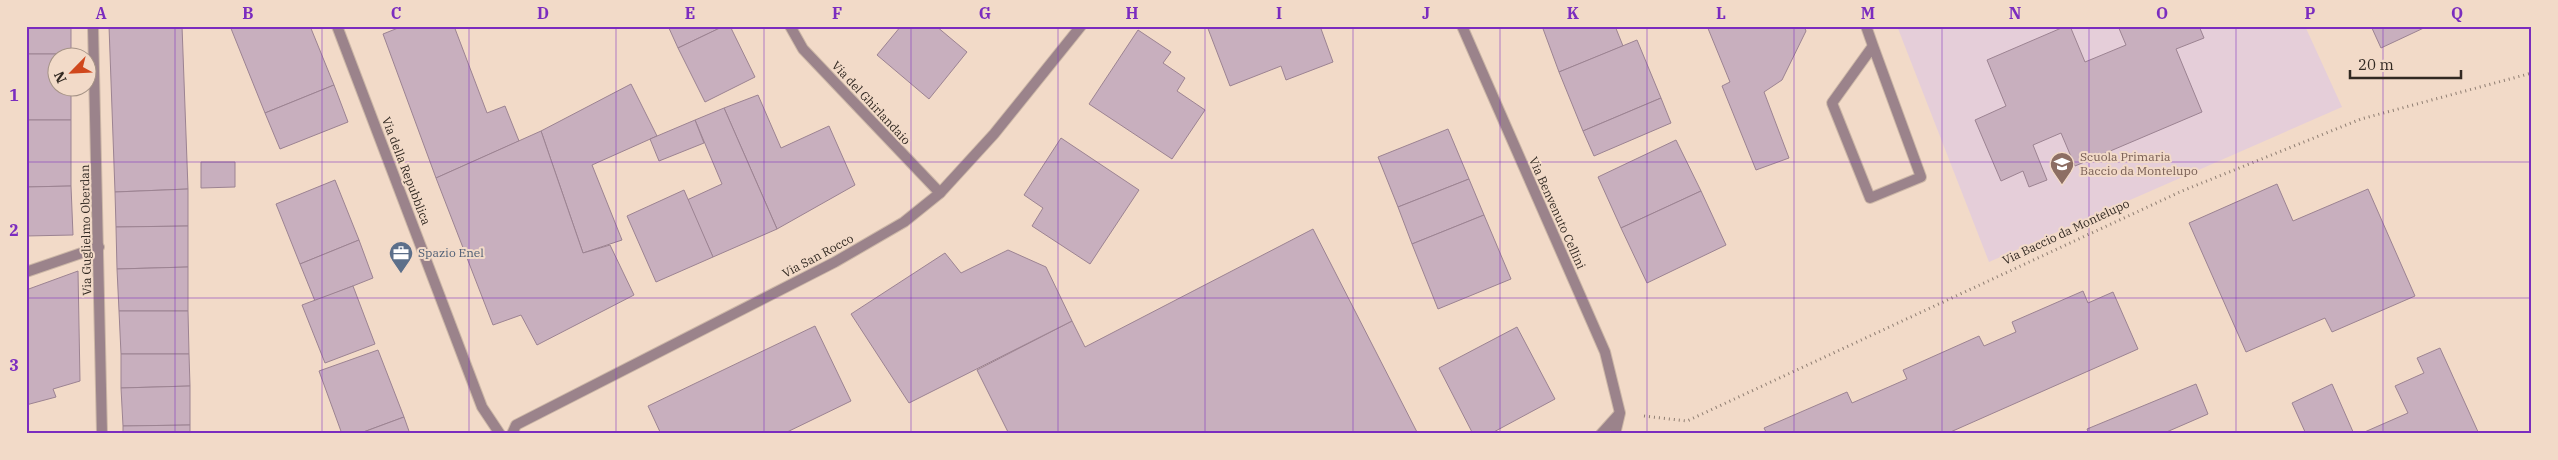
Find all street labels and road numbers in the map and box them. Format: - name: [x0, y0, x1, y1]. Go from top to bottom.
- street label: Via del Ghirlandaio: [829, 58, 914, 148]
- street label: Via della Repubblica: [379, 115, 434, 227]
- street label: Via Benvenuto Cellini: [1526, 154, 1589, 271]
- street label: Via Guglielmo Oberdan: [77, 164, 94, 296]
- street label: Via Baccio da Montelupo: [2000, 195, 2132, 268]
- street label: Via San Rocco: [780, 230, 856, 281]

